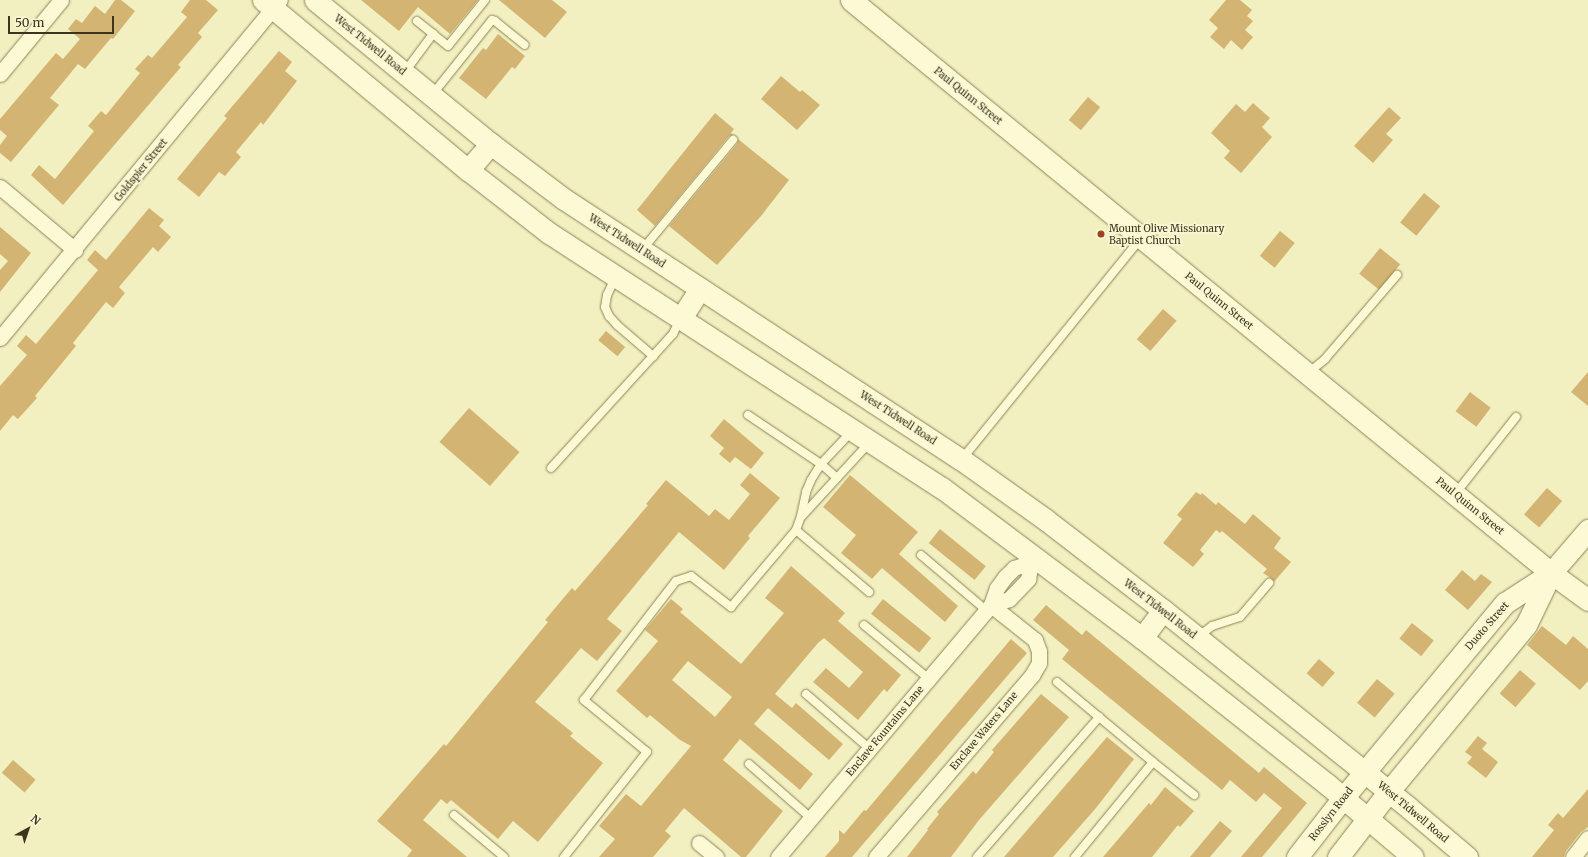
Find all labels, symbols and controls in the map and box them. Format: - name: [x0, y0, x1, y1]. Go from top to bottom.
- scale bar: [10, 8, 116, 34]
- street label: West Tidwell Road: [332, 12, 408, 78]
- text: 50 m: [15, 15, 44, 30]
- street label: Paul Quinn Street: [931, 65, 1005, 127]
- street label: Goldspier Street: [112, 136, 170, 204]
- street label: West Tidwell Road: [587, 212, 667, 270]
- place label: Mount Olive Missionary Baptist Church: [1109, 222, 1224, 246]
- marker: Mount Olive Missionary Baptist Church: [1096, 229, 1106, 239]
- street label: Paul Quinn Street: [1182, 270, 1256, 332]
- street label: West Tidwell Road: [858, 389, 938, 447]
- street label: Paul Quinn Street: [1433, 475, 1507, 537]
- street label: West Tidwell Road: [1121, 577, 1199, 641]
- street label: Duoto Street: [1463, 599, 1511, 653]
- street label: Enclave Fountains Lane: [844, 683, 926, 779]
- street label: Enclave Waters Lane: [948, 689, 1020, 773]
- street label: West Tidwell Road: [1375, 779, 1451, 845]
- street label: Rosslyn Road: [1306, 785, 1356, 843]
- north arrow: [8, 809, 48, 849]
- text: N: [28, 812, 44, 828]

